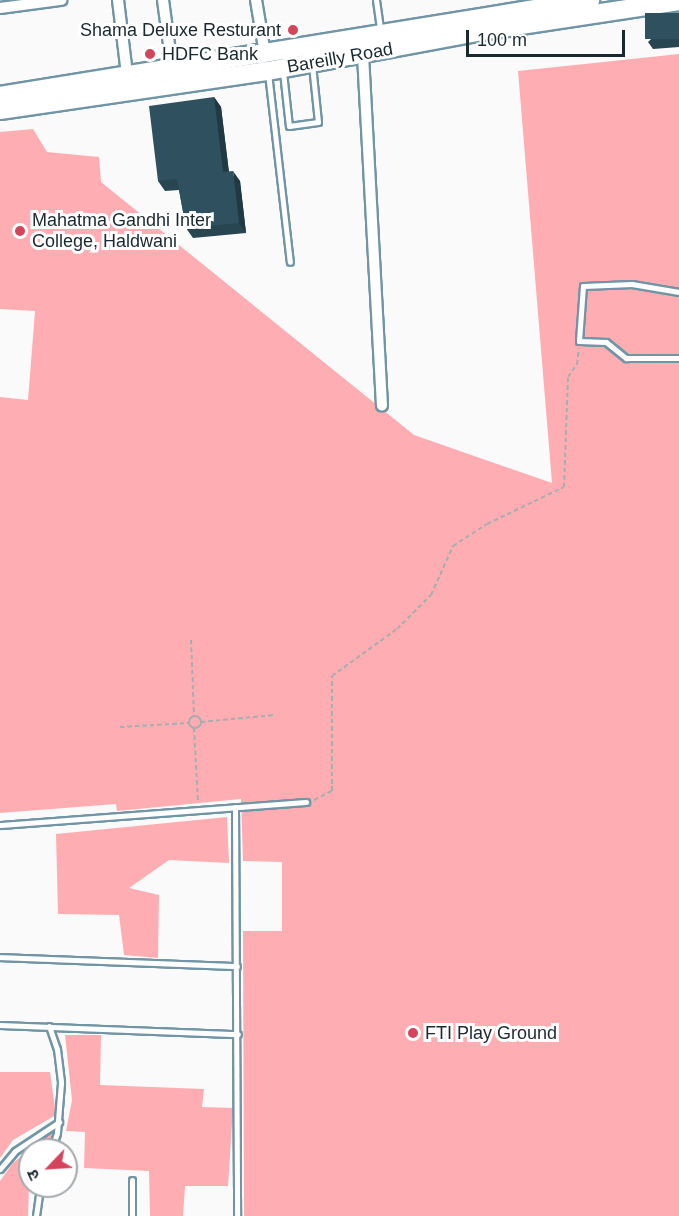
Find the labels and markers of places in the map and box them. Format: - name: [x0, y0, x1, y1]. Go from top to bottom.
- place label: Shama Deluxe Resturant: [80, 19, 281, 41]
- marker: Shama Deluxe Resturant: [286, 23, 300, 37]
- place label: HDFC Bank: [162, 43, 258, 65]
- marker: HDFC Bank: [143, 47, 157, 61]
- place label: Mahatma Gandhi Inter College, Haldwani: [32, 210, 211, 252]
- marker: Mahatma Gandhi Inter College, Haldwani: [13, 224, 27, 238]
- place label: FTI Play Ground: [425, 1022, 557, 1044]
- marker: FTI Play Ground: [406, 1026, 420, 1040]

